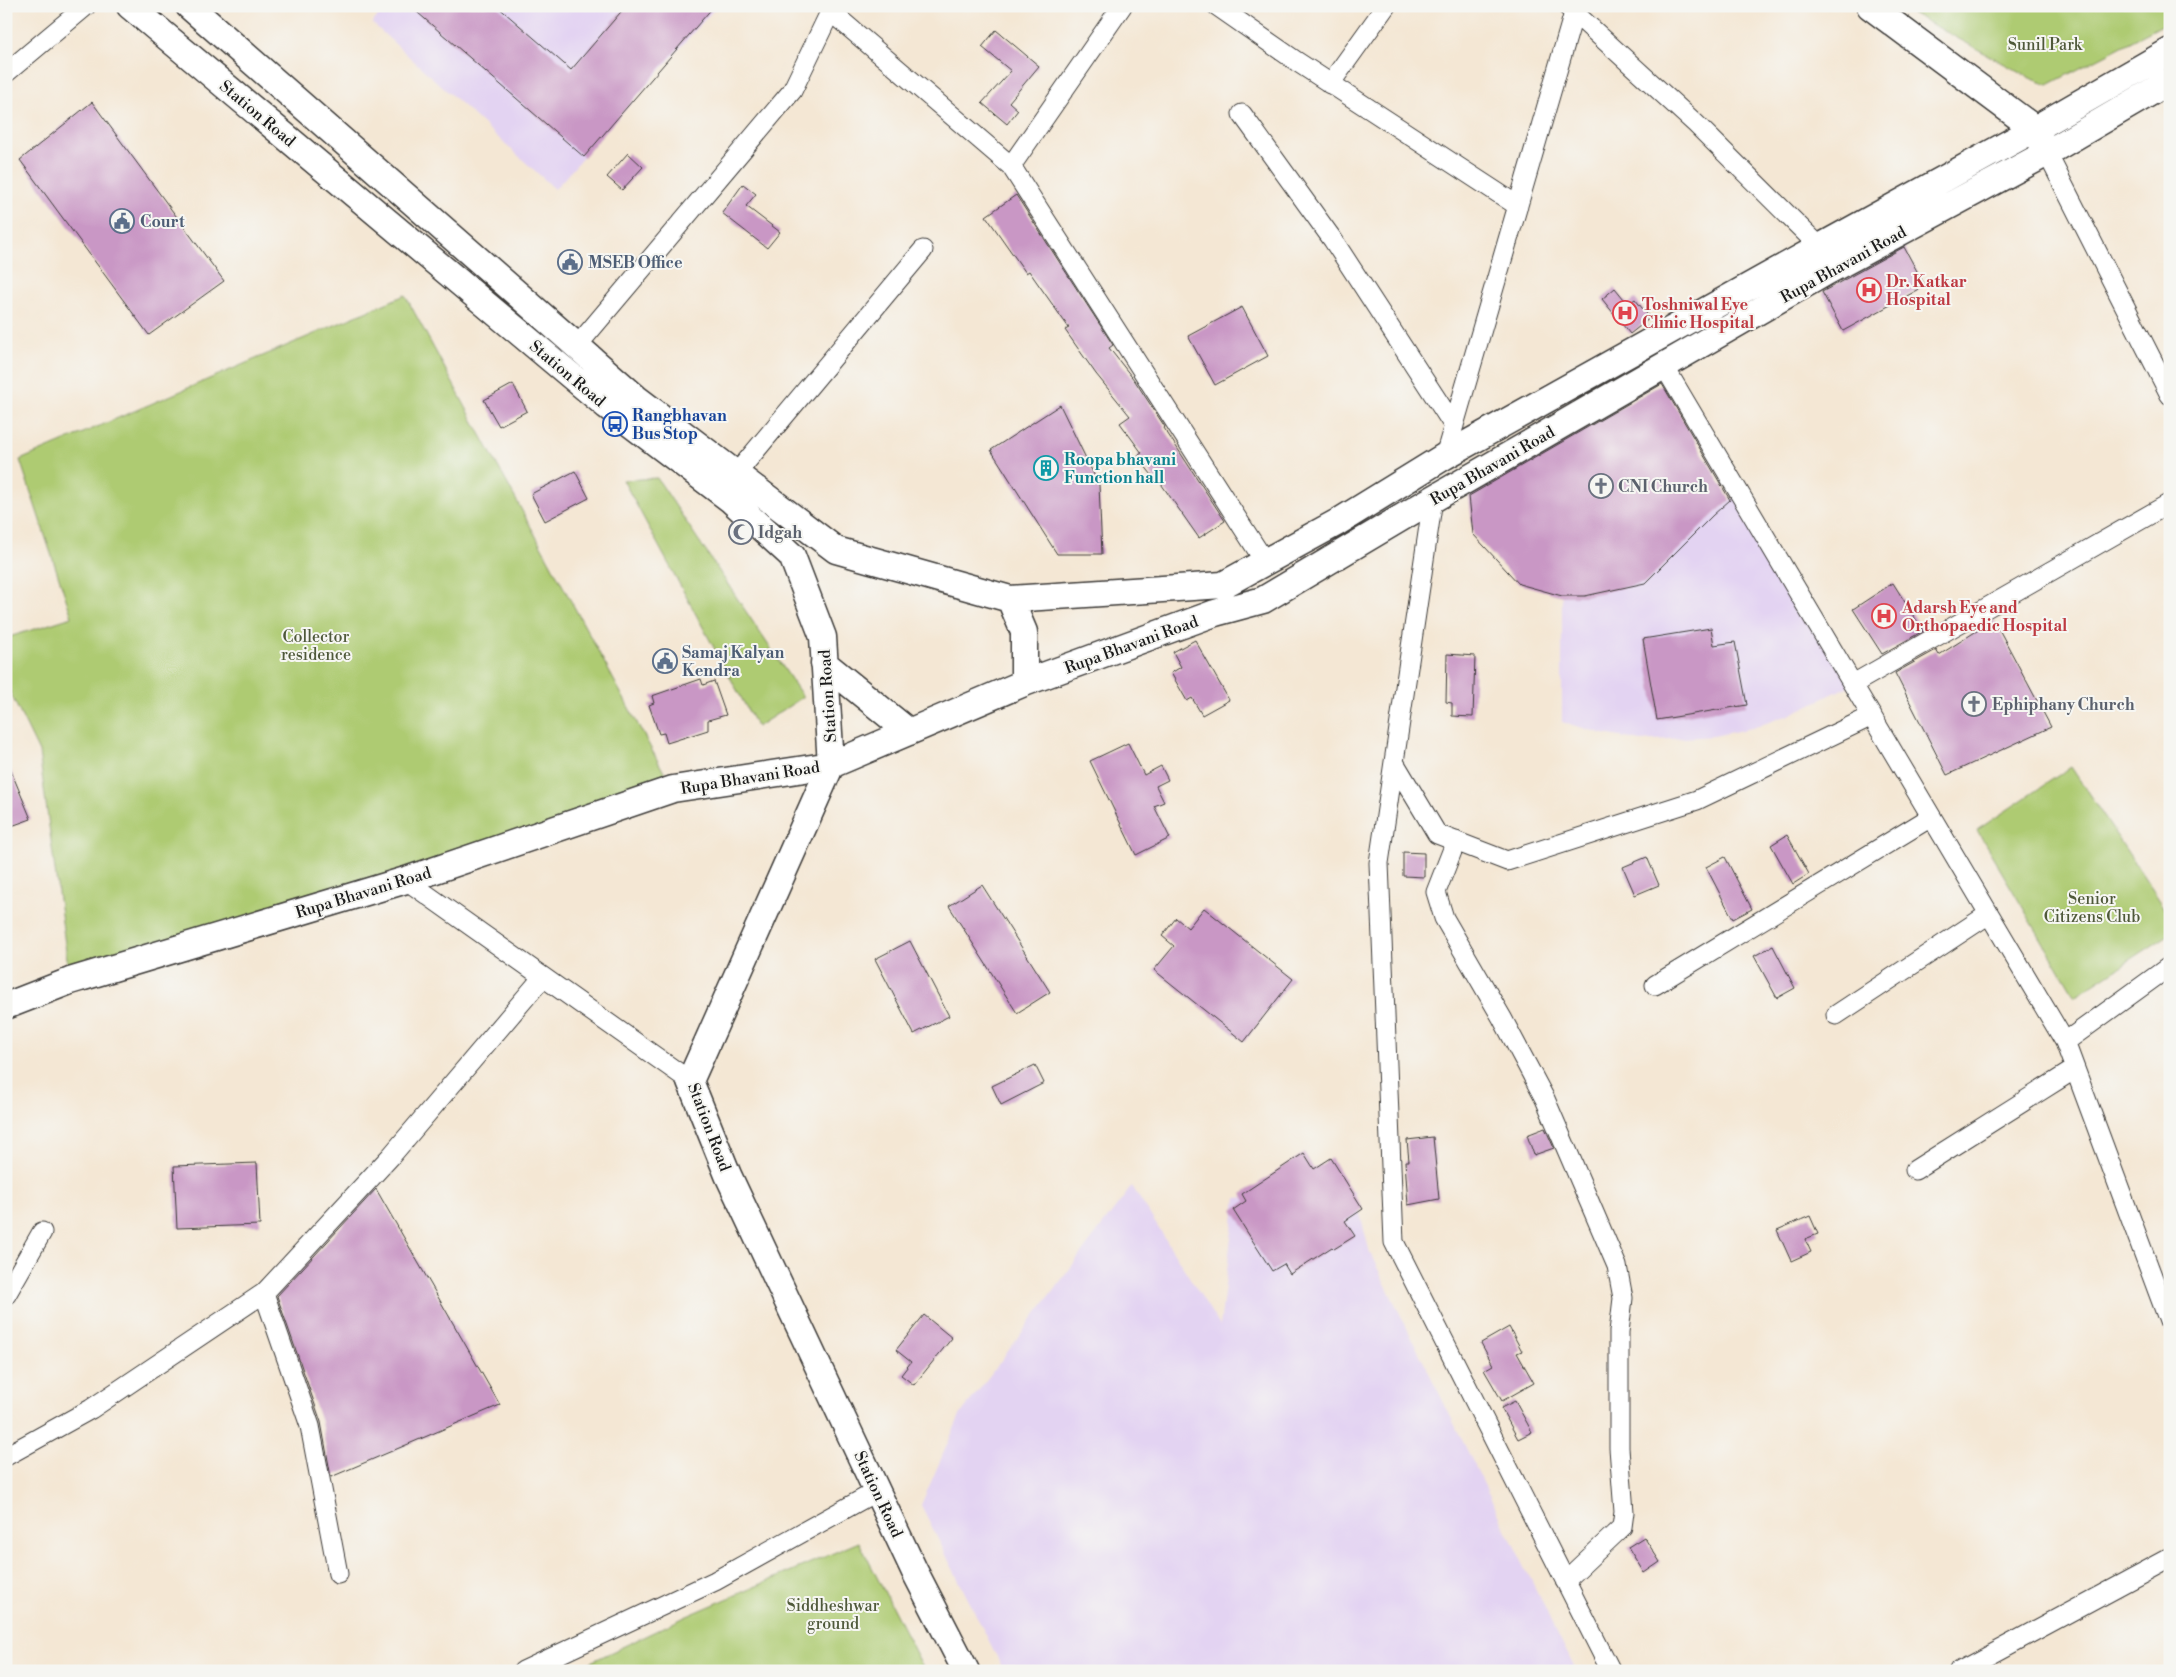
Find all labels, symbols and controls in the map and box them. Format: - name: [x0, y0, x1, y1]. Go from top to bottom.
- park label: Sunil Park: [2008, 35, 2084, 55]
- street label: Station Road: [215, 76, 299, 151]
- public building icon: Court: [109, 208, 135, 234]
- place label: Court: [140, 212, 185, 232]
- street label: Rupa Bhavani Road: [1777, 222, 1910, 308]
- public building icon: MSEB Office: [557, 249, 583, 275]
- place label: MSEB Office: [588, 253, 683, 273]
- place label: Dr. Katkar Hospital: [1886, 272, 1967, 310]
- hospital icon: Dr. Katkar Hospital: [1856, 277, 1882, 303]
- place label: Toshniwal Eye Clinic Hospital: [1642, 295, 1755, 333]
- hospital icon: Toshniwal Eye Clinic Hospital: [1612, 300, 1638, 326]
- street label: Station Road: [525, 336, 609, 411]
- place label: Rangbhavan Bus Stop: [632, 406, 727, 444]
- bus stop icon: Rangbhavan Bus Stop: [602, 411, 628, 437]
- street label: Rupa Bhavani Road: [1427, 422, 1558, 510]
- place label: Roopa bhavani Function hall: [1064, 450, 1176, 488]
- building icon: Roopa bhavani Function hall: [1033, 455, 1059, 481]
- church icon: CNI Church: [1588, 473, 1614, 499]
- place label: CNI Church: [1618, 477, 1708, 497]
- mosque icon: Idgah: [728, 519, 754, 545]
- place label: Idgah: [758, 523, 802, 543]
- place label: Adarsh Eye and Orthopaedic Hospital: [1901, 598, 2068, 636]
- hospital icon: Adarsh Eye and Orthopaedic Hospital: [1871, 603, 1897, 629]
- street label: Rupa Bhavani Road: [1062, 611, 1201, 678]
- park label: Collector residence: [281, 627, 351, 665]
- place label: Samaj Kalyan Kendra: [682, 643, 784, 681]
- public building icon: Samaj Kalyan Kendra: [652, 648, 678, 674]
- street label: Station Road: [815, 649, 841, 743]
- church icon: Ephiphany Church: [1961, 691, 1987, 717]
- place label: Ephiphany Church: [1992, 695, 2135, 715]
- street label: Rupa Bhavani Road: [679, 757, 821, 799]
- street label: Rupa Bhavani Road: [293, 863, 434, 923]
- park label: Senior Citizens Club: [2044, 889, 2140, 927]
- street label: Station Road: [683, 1080, 735, 1174]
- street label: Station Road: [849, 1448, 907, 1541]
- park label: Siddheshwar ground: [787, 1596, 880, 1634]

